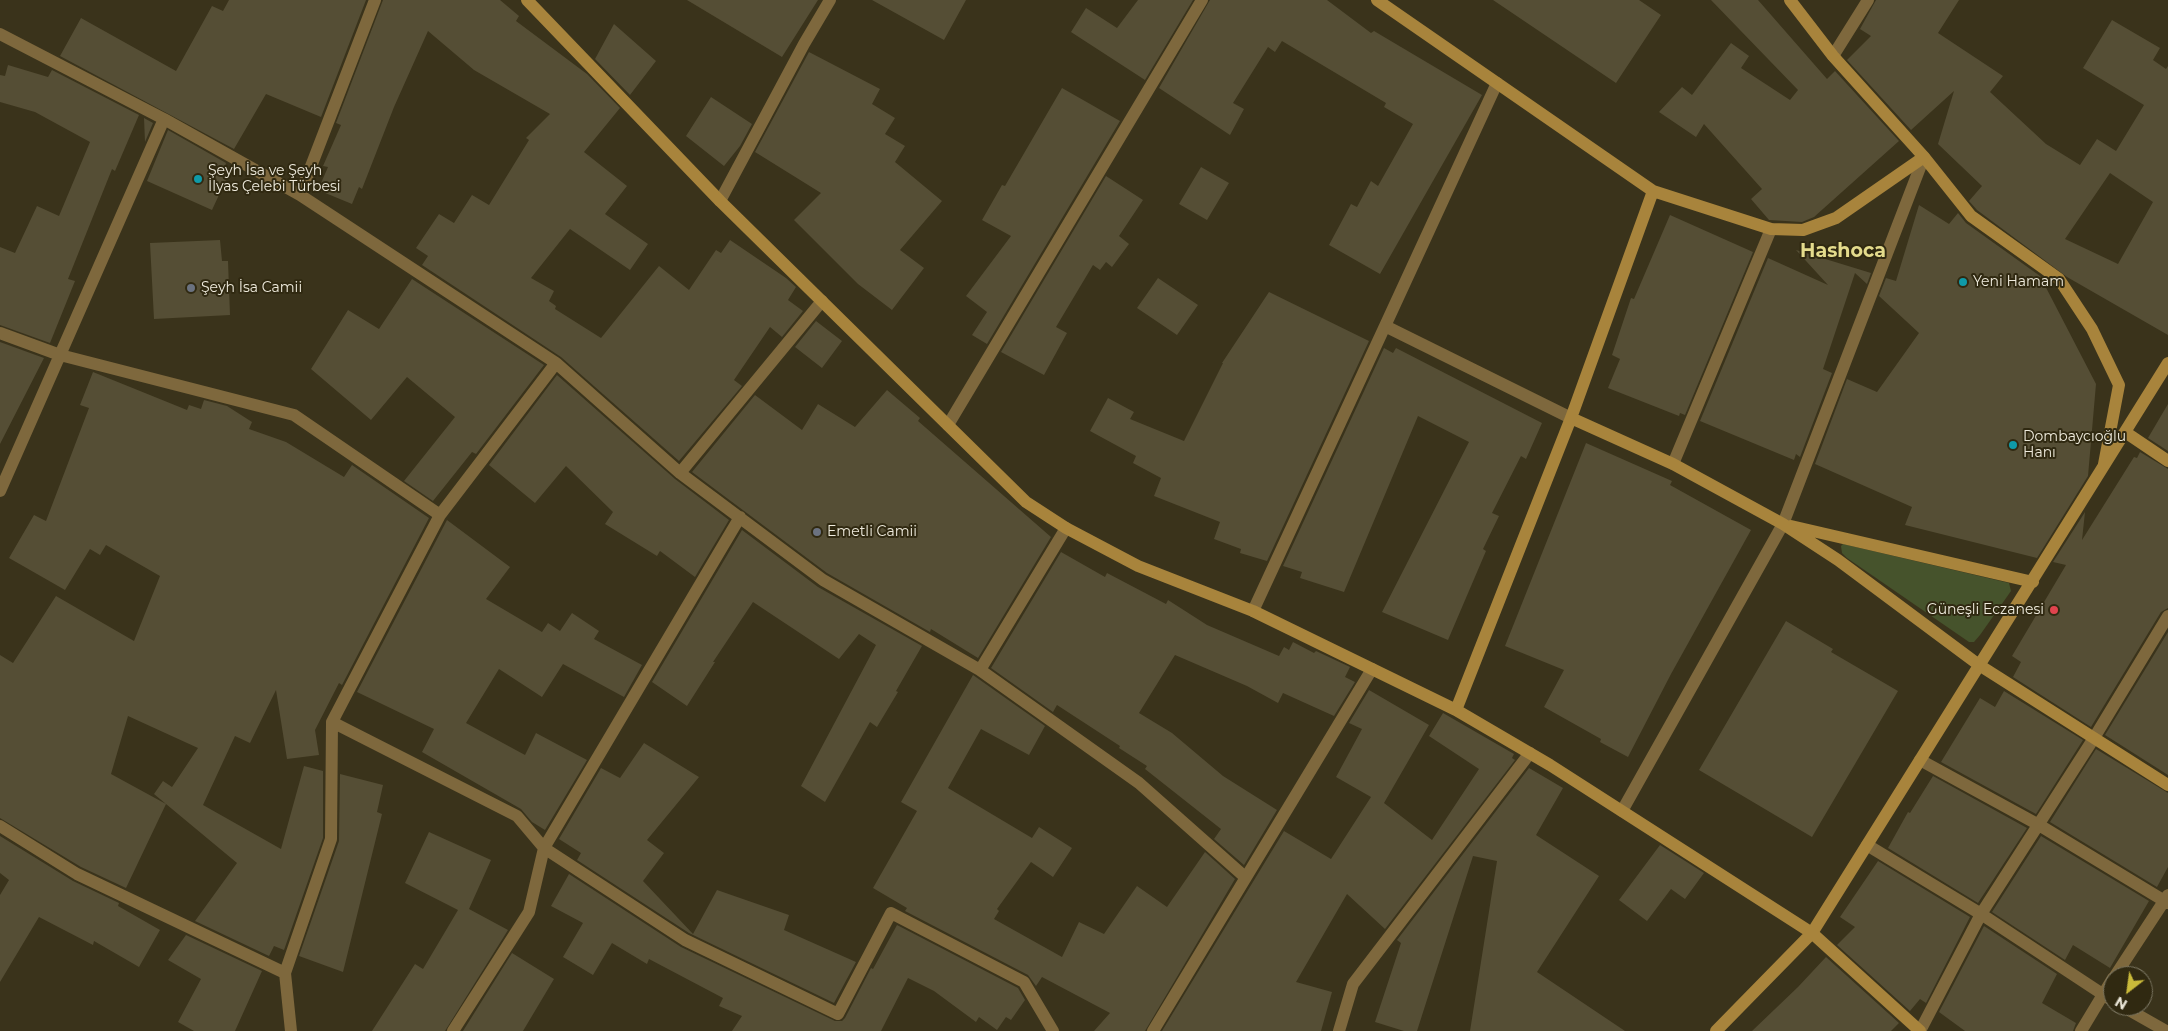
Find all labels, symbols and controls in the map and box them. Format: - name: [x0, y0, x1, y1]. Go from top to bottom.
- place label: Şeyh İsa ve Şeyh İlyas Çelebi Türbesi: [208, 163, 341, 196]
- marker: Şeyh İsa ve Şeyh İlyas Çelebi Türbesi: [192, 173, 204, 185]
- district label: Hashoca: [1800, 240, 1886, 262]
- place label: Yeni Hamam: [1973, 274, 2064, 290]
- marker: Yeni Hamam: [1957, 276, 1969, 288]
- place label: Şeyh İsa Camii: [201, 280, 302, 296]
- marker: Şeyh İsa Camii: [185, 282, 197, 294]
- place label: Dombaycıoğlu Hanı: [2023, 429, 2126, 462]
- marker: Dombaycıoğlu Hanı: [2007, 439, 2019, 451]
- place label: Emetli Camii: [827, 524, 917, 540]
- marker: Emetli Camii: [811, 526, 823, 538]
- place label: Güneşli Eczanesi: [1927, 602, 2044, 618]
- marker: Güneşli Eczanesi: [2048, 604, 2060, 616]
- north arrow: [2103, 966, 2153, 1016]
- text: N: [2112, 993, 2130, 1014]

